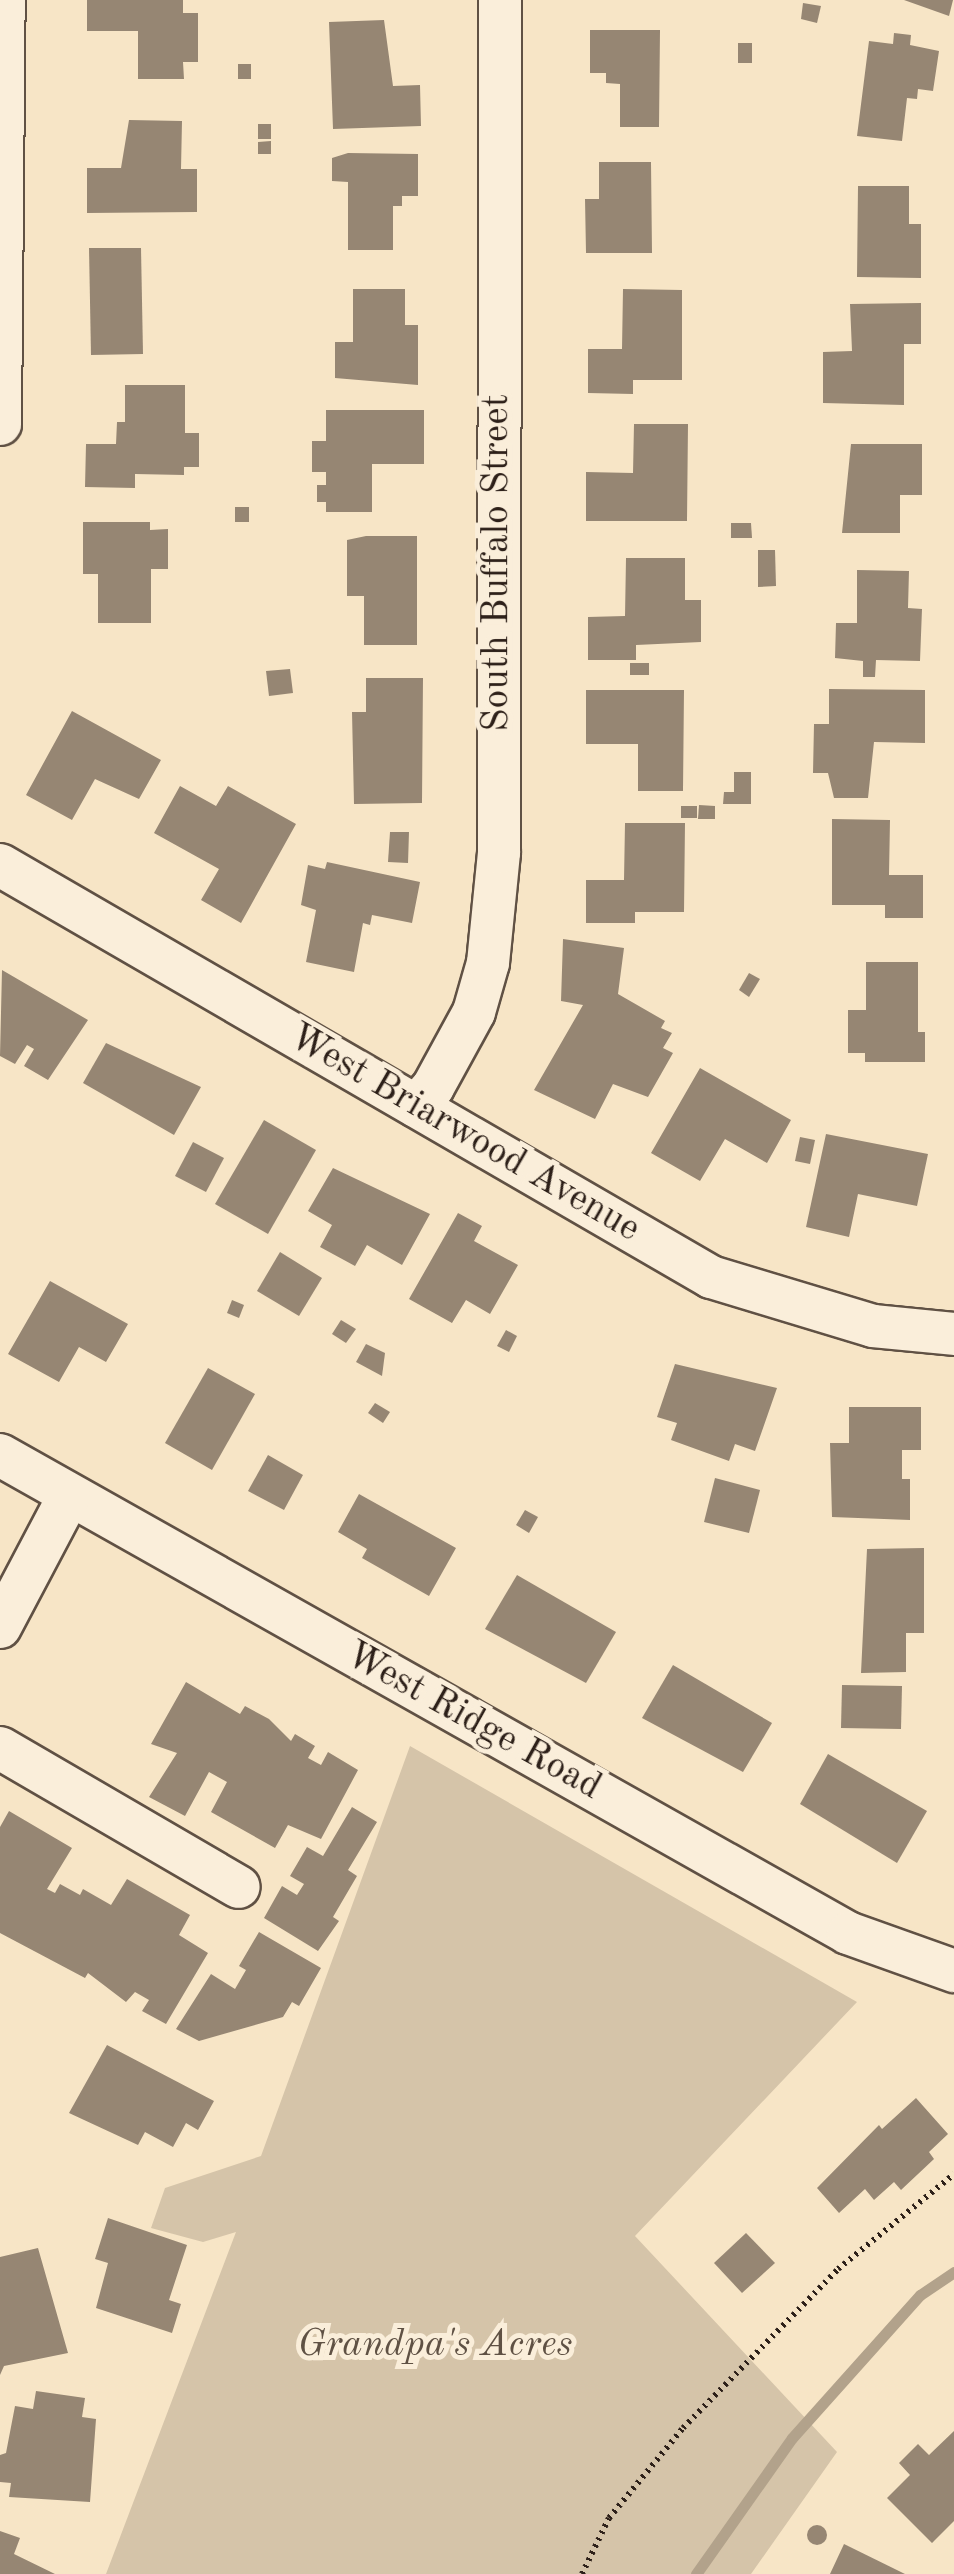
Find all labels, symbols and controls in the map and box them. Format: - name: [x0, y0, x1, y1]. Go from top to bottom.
- street label: South Buffalo Street: [475, 394, 521, 732]
- street label: West Briarwood Avenue: [280, 1015, 648, 1253]
- street label: West Ridge Road: [337, 1633, 609, 1811]
- park label: Grandpa's Acres: [298, 2323, 572, 2369]

